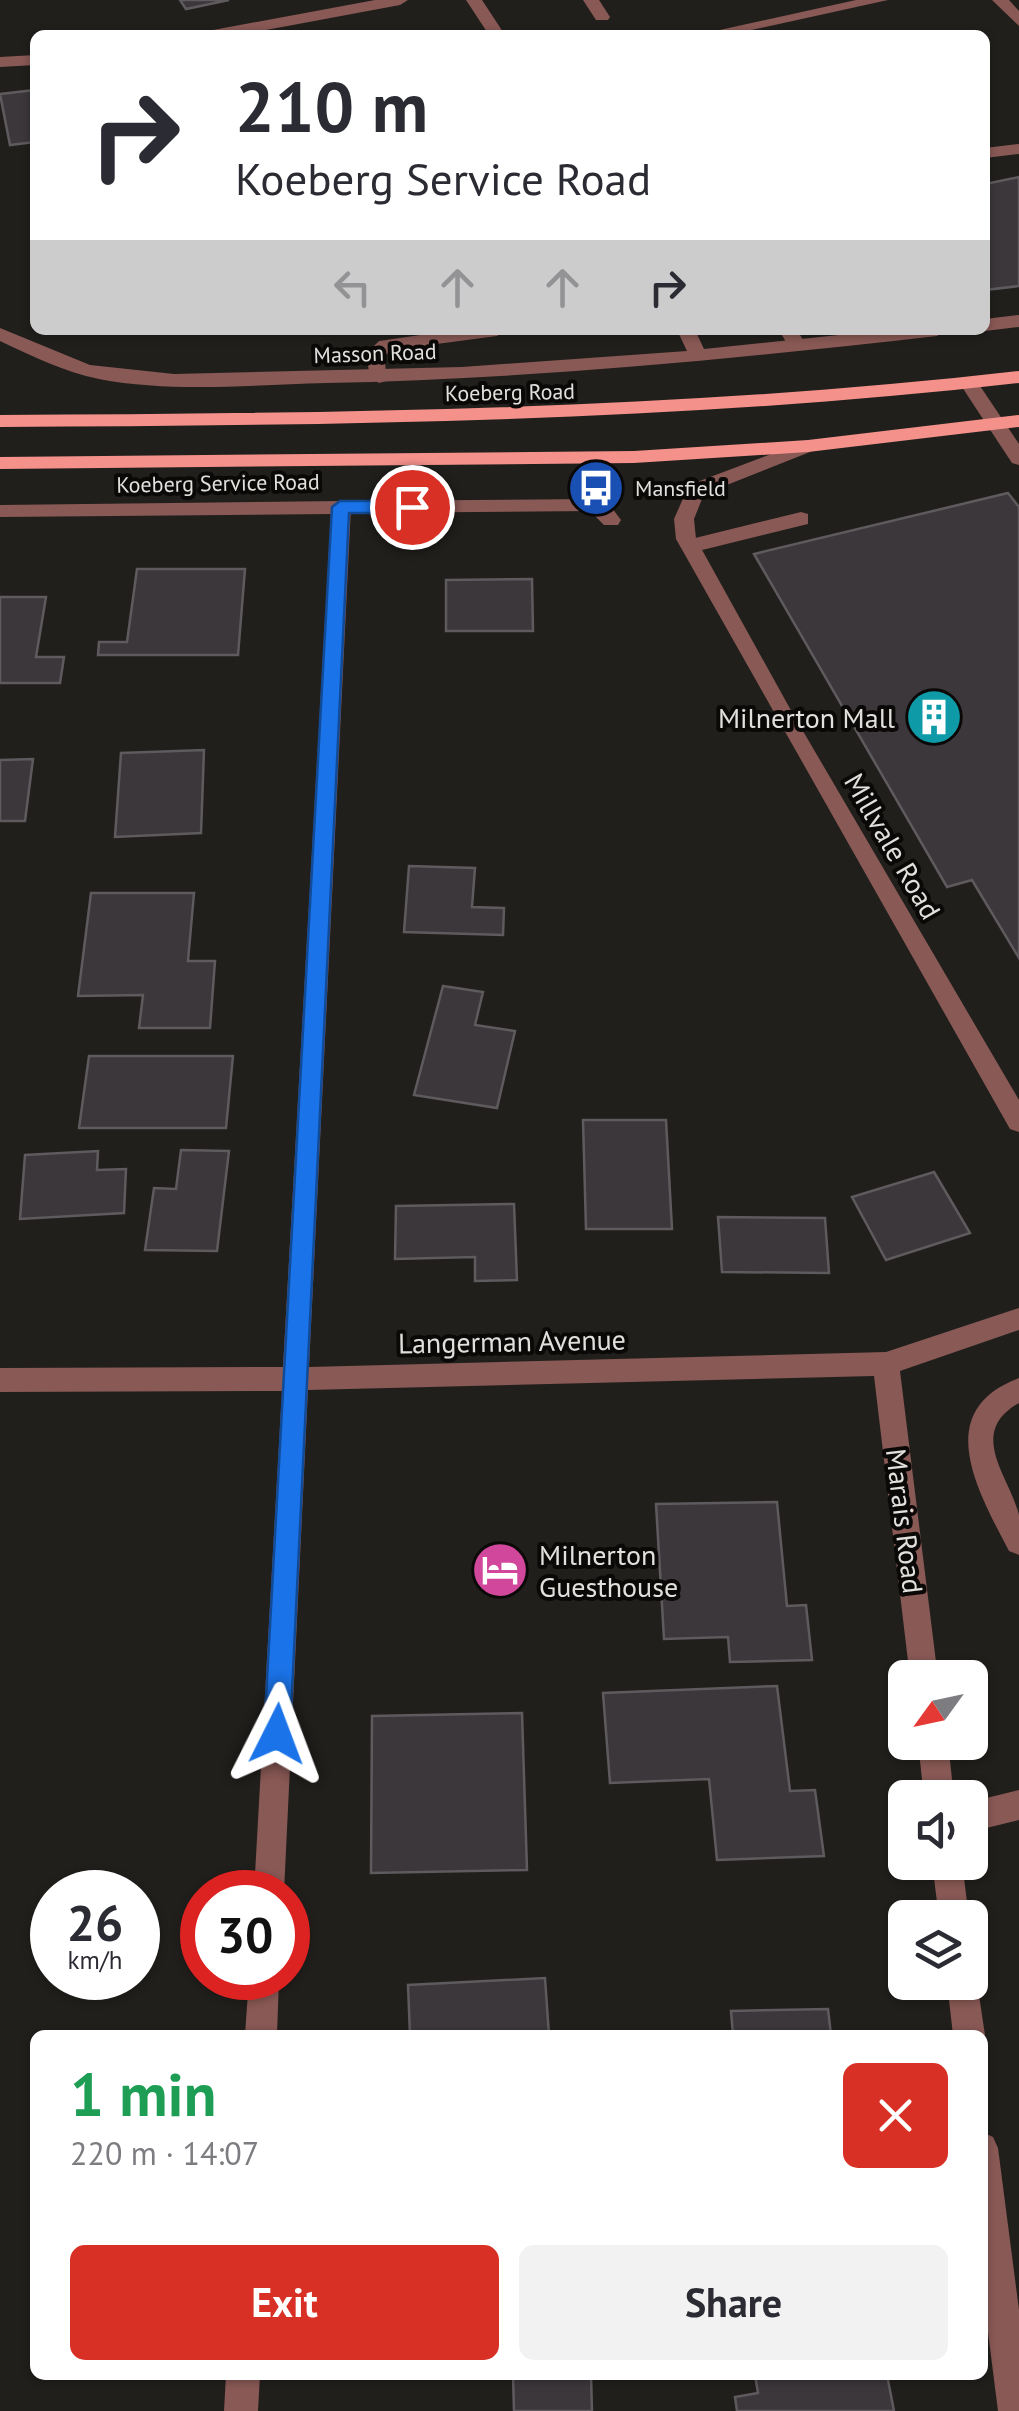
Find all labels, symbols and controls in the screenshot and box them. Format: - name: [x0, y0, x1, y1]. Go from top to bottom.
- text: 210 m: [235, 61, 428, 151]
- icon: right: [70, 70, 200, 200]
- text: Koeberg Service Road: [235, 149, 651, 207]
- icon: left: [325, 260, 380, 315]
- icon: ahead: [430, 260, 485, 315]
- icon: ahead: [535, 260, 590, 315]
- icon: right: [640, 260, 695, 315]
- street label: Masson Road: [313, 337, 437, 369]
- street label: Koeberg Road: [445, 377, 575, 407]
- bus stop icon: Mansfield: [566, 458, 626, 518]
- pin: [370, 465, 455, 550]
- street label: Koeberg Service Road: [116, 467, 320, 499]
- place label: Mansfield: [635, 474, 726, 502]
- icon: arrive: [385, 480, 440, 535]
- building icon: Milnerton Mall: [904, 687, 964, 747]
- place label: Milnerton Mall: [718, 699, 895, 736]
- street label: Millvale Road: [836, 766, 950, 926]
- street label: Langerman Avenue: [398, 1321, 626, 1361]
- street label: Marais Road: [878, 1447, 932, 1595]
- place label: Milnerton Guesthouse: [539, 1536, 678, 1605]
- hotel icon: Milnerton Guesthouse: [470, 1540, 530, 1600]
- north arrow: [888, 1660, 988, 1760]
- map controls: [888, 1660, 988, 2000]
- position arrow: [225, 1682, 329, 1786]
- button: sound: [888, 1780, 988, 1880]
- speed limit sign: 30: [180, 1870, 310, 2000]
- text: 26: [67, 1890, 123, 1955]
- button: layers: [888, 1900, 988, 2000]
- text: km/h: [68, 1944, 122, 1976]
- text: 1 min: [70, 2055, 216, 2133]
- button: close: [843, 2063, 948, 2168]
- text: 220 m · 14:07: [70, 2132, 259, 2174]
- button: Exit: [70, 2245, 499, 2360]
- button: Share: [519, 2245, 948, 2360]

